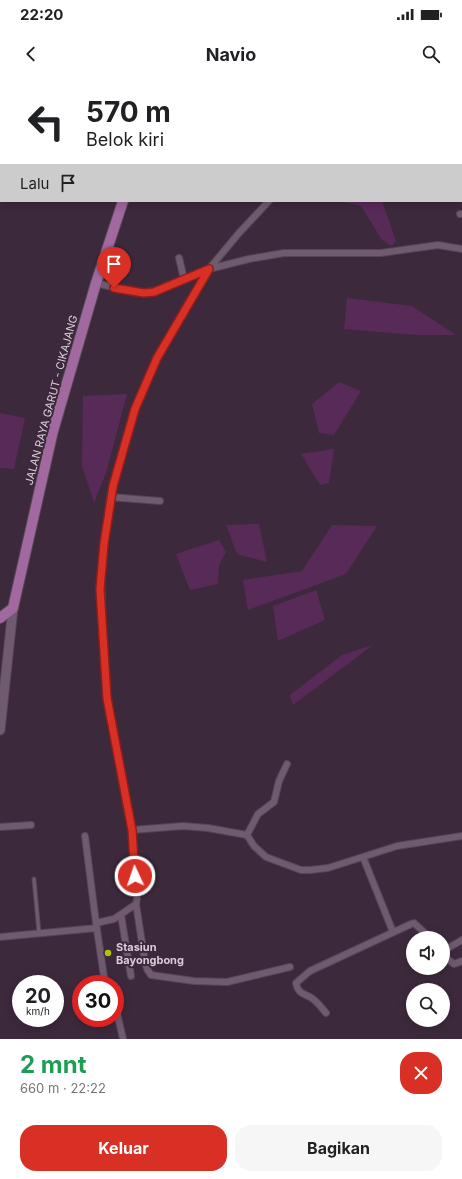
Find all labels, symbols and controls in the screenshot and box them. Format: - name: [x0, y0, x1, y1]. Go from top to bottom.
- text: 22:20: [20, 5, 63, 24]
- icon: back: [20, 43, 42, 65]
- icon: search: [420, 43, 442, 65]
- text: Navio: [206, 44, 256, 65]
- text: 570 m: [86, 95, 171, 129]
- icon: left: [20, 96, 72, 148]
- text: Belok kiri: [86, 129, 164, 150]
- icon: arrive: [57, 172, 79, 194]
- text: Lalu: [20, 174, 49, 193]
- pin: [97, 247, 131, 288]
- icon: arrive: [103, 253, 125, 275]
- street label: JALAN RAYA GARUT - CIKAJANG: [22, 314, 80, 486]
- position arrow: [114, 855, 156, 897]
- map controls: [406, 931, 450, 1027]
- button: sound: [406, 931, 450, 975]
- place label: Stasiun Bayongbong: [116, 940, 184, 967]
- marker: Stasiun Bayongbong: [103, 948, 113, 958]
- speed limit sign: 30: [72, 975, 124, 1027]
- button: search: [406, 983, 450, 1027]
- text: 20: [25, 984, 51, 1008]
- text: km/h: [26, 1005, 50, 1017]
- text: 2 mnt: [20, 1050, 86, 1079]
- button: close: [400, 1052, 442, 1094]
- text: 660 m · 22:22: [20, 1080, 106, 1096]
- button: Keluar: [20, 1125, 227, 1171]
- button: Bagikan: [235, 1125, 442, 1171]

